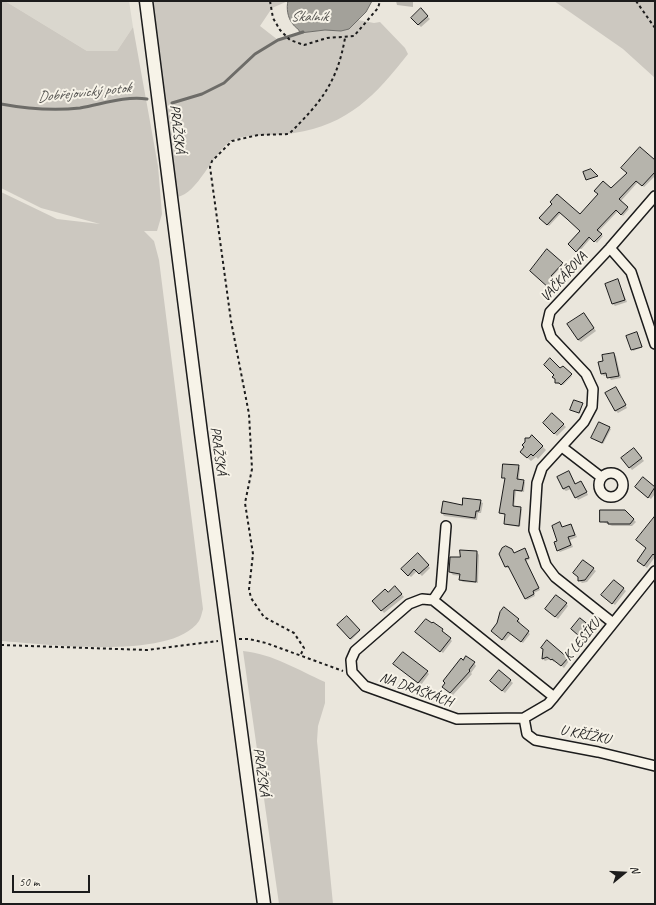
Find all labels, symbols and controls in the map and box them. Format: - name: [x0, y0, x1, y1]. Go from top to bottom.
- water label: Skalník: [290, 8, 328, 26]
- water label: Dobřejovický potok: [37, 79, 131, 107]
- street label: PRAŽSKÁ: [166, 104, 188, 154]
- street label: VAČKÁŘOVA: [537, 249, 591, 305]
- street label: PRAŽSKÁ: [206, 426, 230, 476]
- street label: K LESÍKU: [560, 616, 604, 664]
- street label: NA DRAŠKÁCH: [377, 669, 455, 711]
- street label: U KŘÍŽKU: [559, 722, 611, 748]
- street label: PRAŽSKÁ: [249, 747, 273, 797]
- north arrow: [604, 853, 644, 893]
- text: N: [628, 864, 643, 875]
- scale bar: [14, 867, 92, 893]
- text: 50 m: [19, 874, 39, 890]

